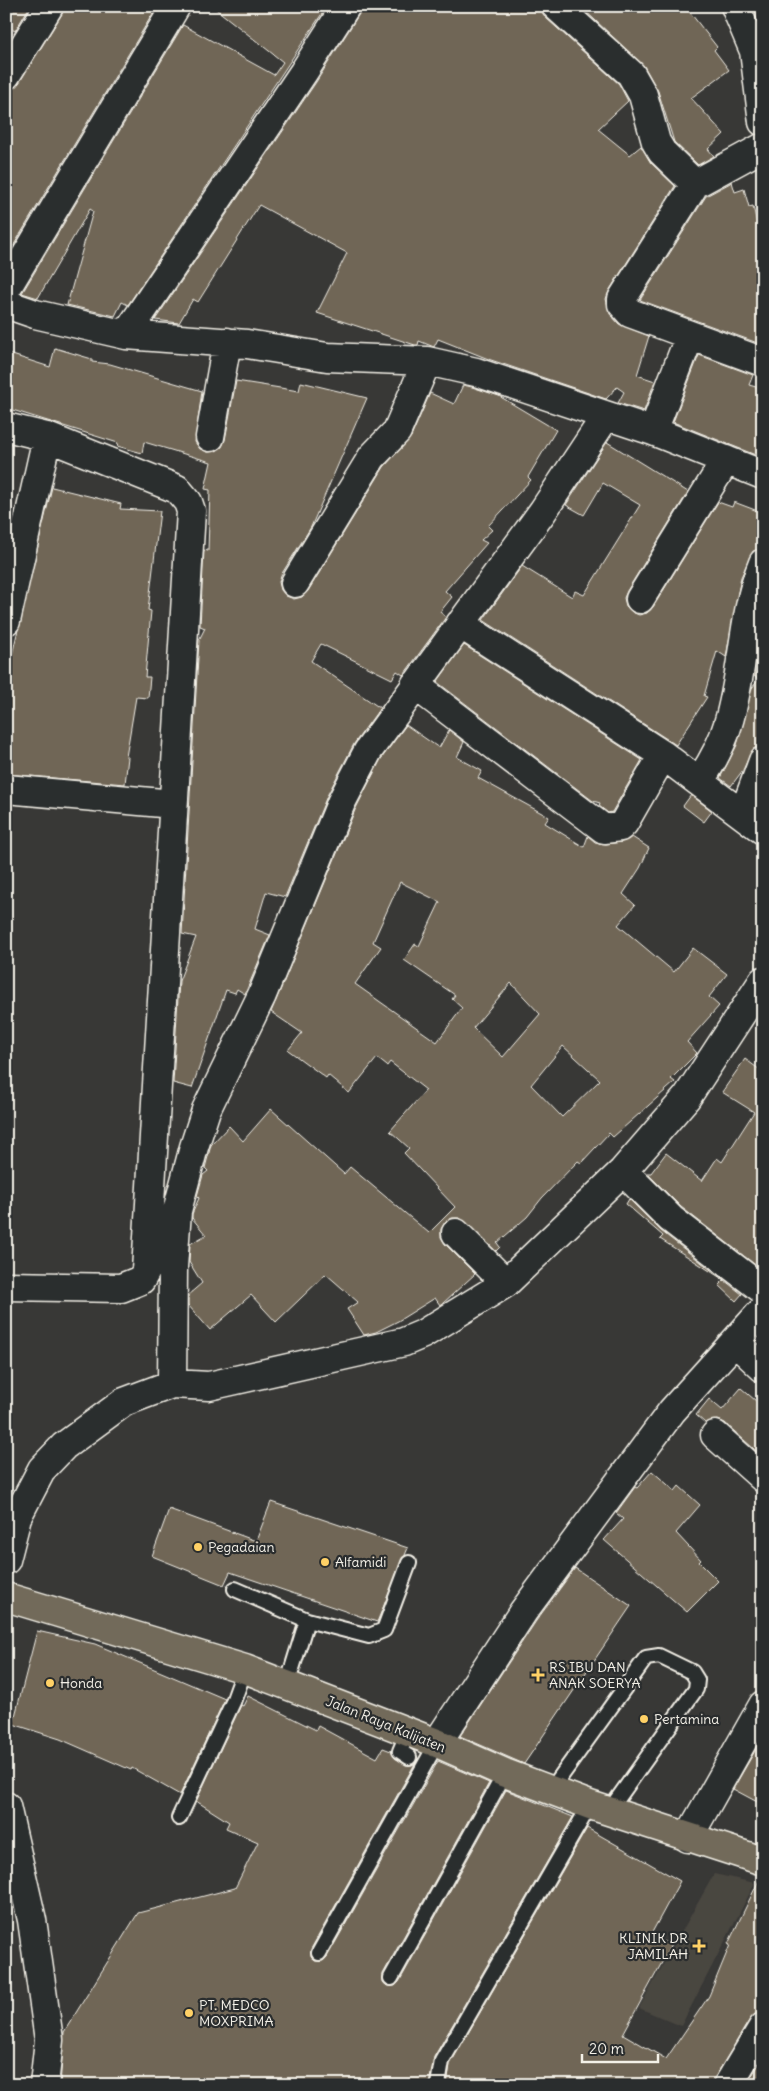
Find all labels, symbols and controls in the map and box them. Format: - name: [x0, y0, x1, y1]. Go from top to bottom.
- place label: Pegadaian: [208, 1538, 275, 1556]
- marker: Pegadaian: [192, 1541, 204, 1553]
- place label: Alfamidi: [335, 1553, 386, 1571]
- marker: Alfamidi: [319, 1556, 331, 1568]
- place label: RS IBU DAN ANAK SOERYA: [549, 1658, 640, 1692]
- marker: RS IBU DAN ANAK SOERYA: [531, 1668, 545, 1682]
- place label: Honda: [60, 1674, 102, 1692]
- marker: Honda: [44, 1677, 56, 1689]
- street label: Jalan Raya Kalijaten: [323, 1692, 449, 1756]
- place label: Pertamina: [654, 1710, 719, 1728]
- marker: Pertamina: [638, 1713, 650, 1725]
- place label: KLINIK DR JAMILAH: [619, 1929, 688, 1963]
- marker: KLINIK DR JAMILAH: [692, 1939, 706, 1953]
- place label: PT. MEDCO MOXPRIMA: [199, 1996, 273, 2030]
- marker: PT. MEDCO MOXPRIMA: [183, 2007, 195, 2019]
- scale bar: [582, 2031, 658, 2063]
- text: 20 m: [589, 2039, 624, 2058]

